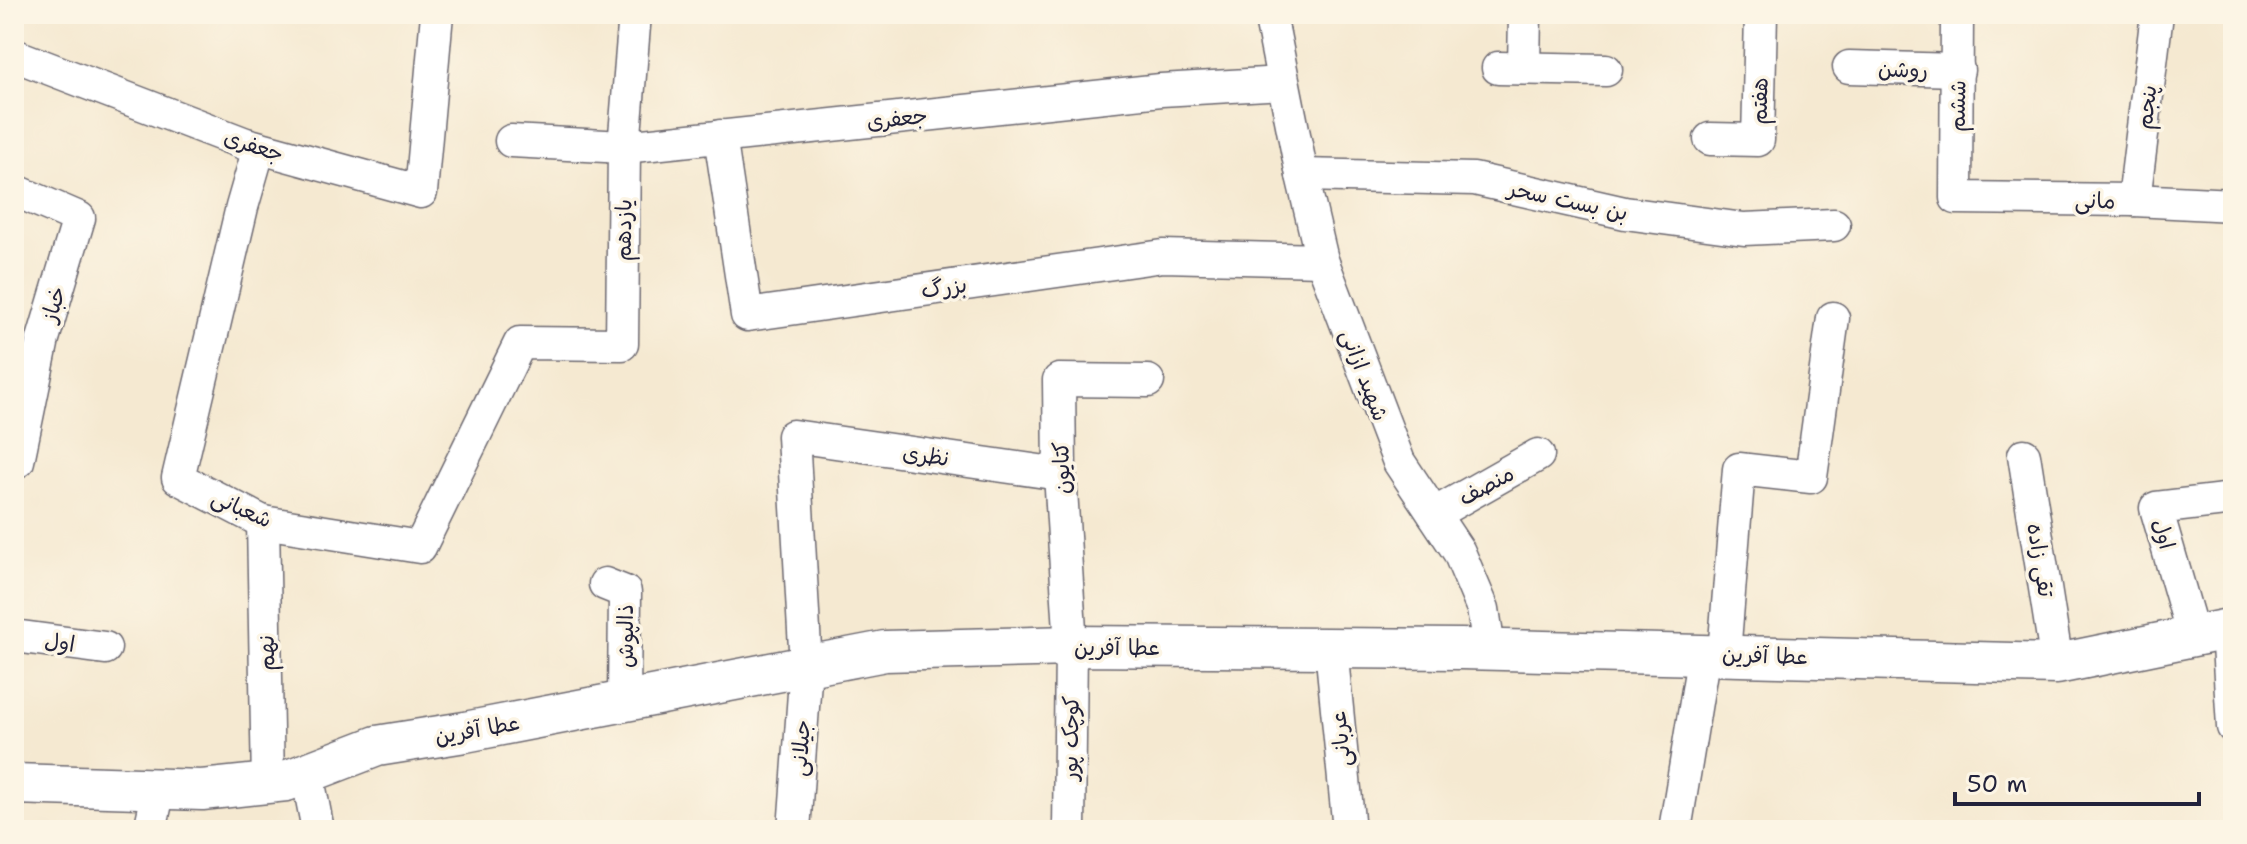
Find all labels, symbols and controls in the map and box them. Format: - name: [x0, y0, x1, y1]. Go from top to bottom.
- street label: روشن: [1877, 54, 1929, 85]
- street label: هفتم: [1745, 77, 1776, 125]
- street label: ششم: [1943, 80, 1974, 132]
- street label: پنجم: [2129, 83, 2166, 131]
- street label: جعفری: [865, 101, 929, 136]
- street label: جعفری: [220, 122, 287, 169]
- street label: بن بست سحر: [1503, 173, 1631, 227]
- street label: مانی: [2074, 186, 2116, 215]
- street label: یازدهم: [608, 199, 641, 261]
- street label: بزرگ: [919, 270, 969, 305]
- street label: خباز: [34, 283, 73, 328]
- street label: شهید ازانی: [1334, 325, 1395, 425]
- street label: نظری: [901, 438, 951, 473]
- street label: کتایون: [1046, 441, 1077, 495]
- street label: منصف: [1453, 458, 1519, 512]
- street label: شعبانی: [207, 482, 276, 535]
- street label: اول: [2145, 516, 2182, 553]
- street label: تقی زاده: [2020, 521, 2061, 600]
- street label: ذالپوش: [611, 604, 640, 668]
- street label: اول: [43, 626, 77, 659]
- street label: عطا آفرین: [1074, 633, 1160, 662]
- street label: نهم: [252, 635, 283, 671]
- street label: عطا آفرین: [1722, 640, 1808, 671]
- street label: کوچک پور: [1055, 695, 1086, 783]
- street label: عطا آفرین: [432, 708, 522, 751]
- street label: عربانی: [1323, 710, 1358, 768]
- street label: جیلانی: [784, 719, 817, 777]
- scale bar: [1955, 756, 2199, 806]
- text: 50 m: [1967, 768, 2027, 800]

